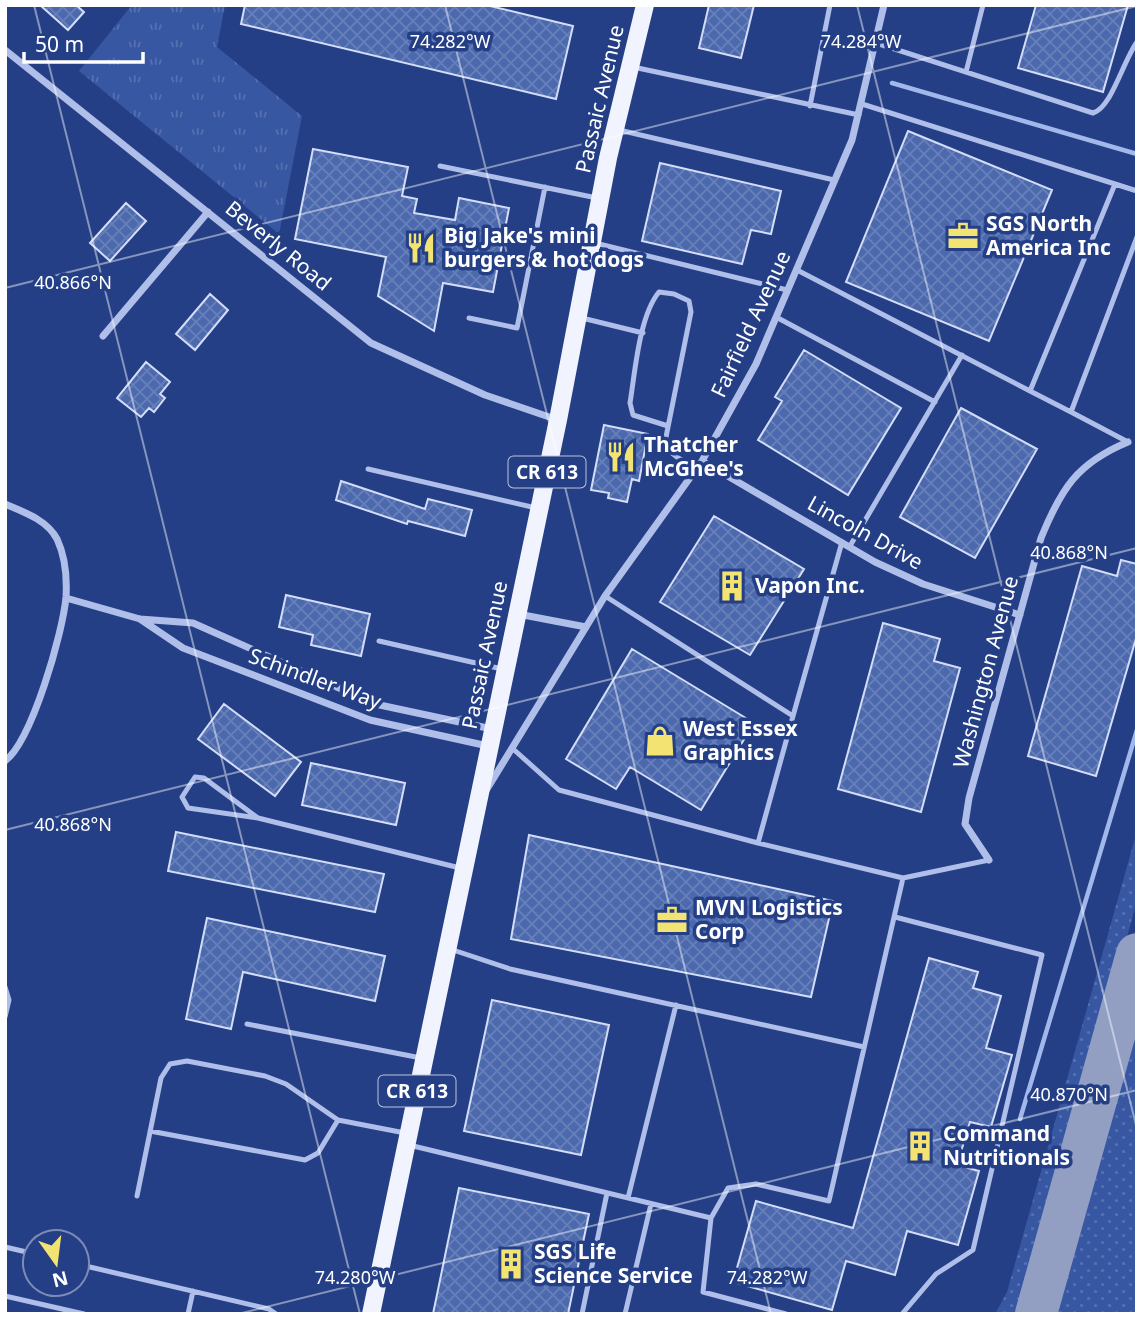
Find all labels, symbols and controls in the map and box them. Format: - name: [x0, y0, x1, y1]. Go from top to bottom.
- scale bar: [24, 21, 144, 65]
- street label: Passaic Avenue: [568, 22, 630, 176]
- text: 74.282°W: [410, 29, 491, 53]
- text: 74.284°W: [821, 29, 902, 53]
- text: 50 m: [35, 30, 84, 58]
- street label: Beverly Road: [220, 194, 337, 296]
- place label: SGS North America Inc: [986, 209, 1111, 261]
- office icon: SGS North America Inc: [946, 219, 980, 253]
- place label: Big Jake's mini burgers & hot dogs: [444, 221, 644, 273]
- restaurant icon: Big Jake's mini burgers & hot dogs: [404, 231, 438, 265]
- street label: Fairfield Avenue: [704, 246, 796, 401]
- text: 40.866°N: [34, 270, 112, 294]
- place label: Thatcher McGhee's: [644, 430, 744, 482]
- restaurant icon: Thatcher McGhee's: [604, 440, 638, 474]
- road number: CR 613: [508, 457, 586, 488]
- street label: Lincoln Drive: [803, 489, 928, 575]
- text: 40.868°N: [1030, 540, 1108, 564]
- building icon: Vapon Inc.: [715, 569, 749, 603]
- place label: Vapon Inc.: [755, 571, 865, 599]
- street label: Washington Avenue: [946, 573, 1024, 771]
- street label: Passaic Avenue: [455, 578, 513, 732]
- street label: Schindler Way: [245, 641, 386, 715]
- place label: West Essex Graphics: [683, 714, 799, 766]
- shop icon: West Essex Graphics: [643, 724, 677, 758]
- text: 40.868°N: [34, 812, 112, 836]
- place label: MVN Logistics Corp: [695, 893, 843, 945]
- office icon: MVN Logistics Corp: [655, 903, 689, 937]
- road number: CR 613: [378, 1076, 456, 1106]
- text: 40.870°N: [1030, 1082, 1108, 1106]
- place label: Command Nutritionals: [943, 1119, 1070, 1171]
- building icon: Command Nutritionals: [903, 1129, 937, 1163]
- north arrow: [21, 1228, 91, 1298]
- place label: SGS Life Science Service: [534, 1237, 693, 1289]
- building icon: SGS Life Science Service: [494, 1247, 528, 1281]
- text: N: [49, 1265, 71, 1294]
- text: 74.280°W: [315, 1265, 396, 1289]
- text: 74.282°W: [727, 1265, 808, 1289]

